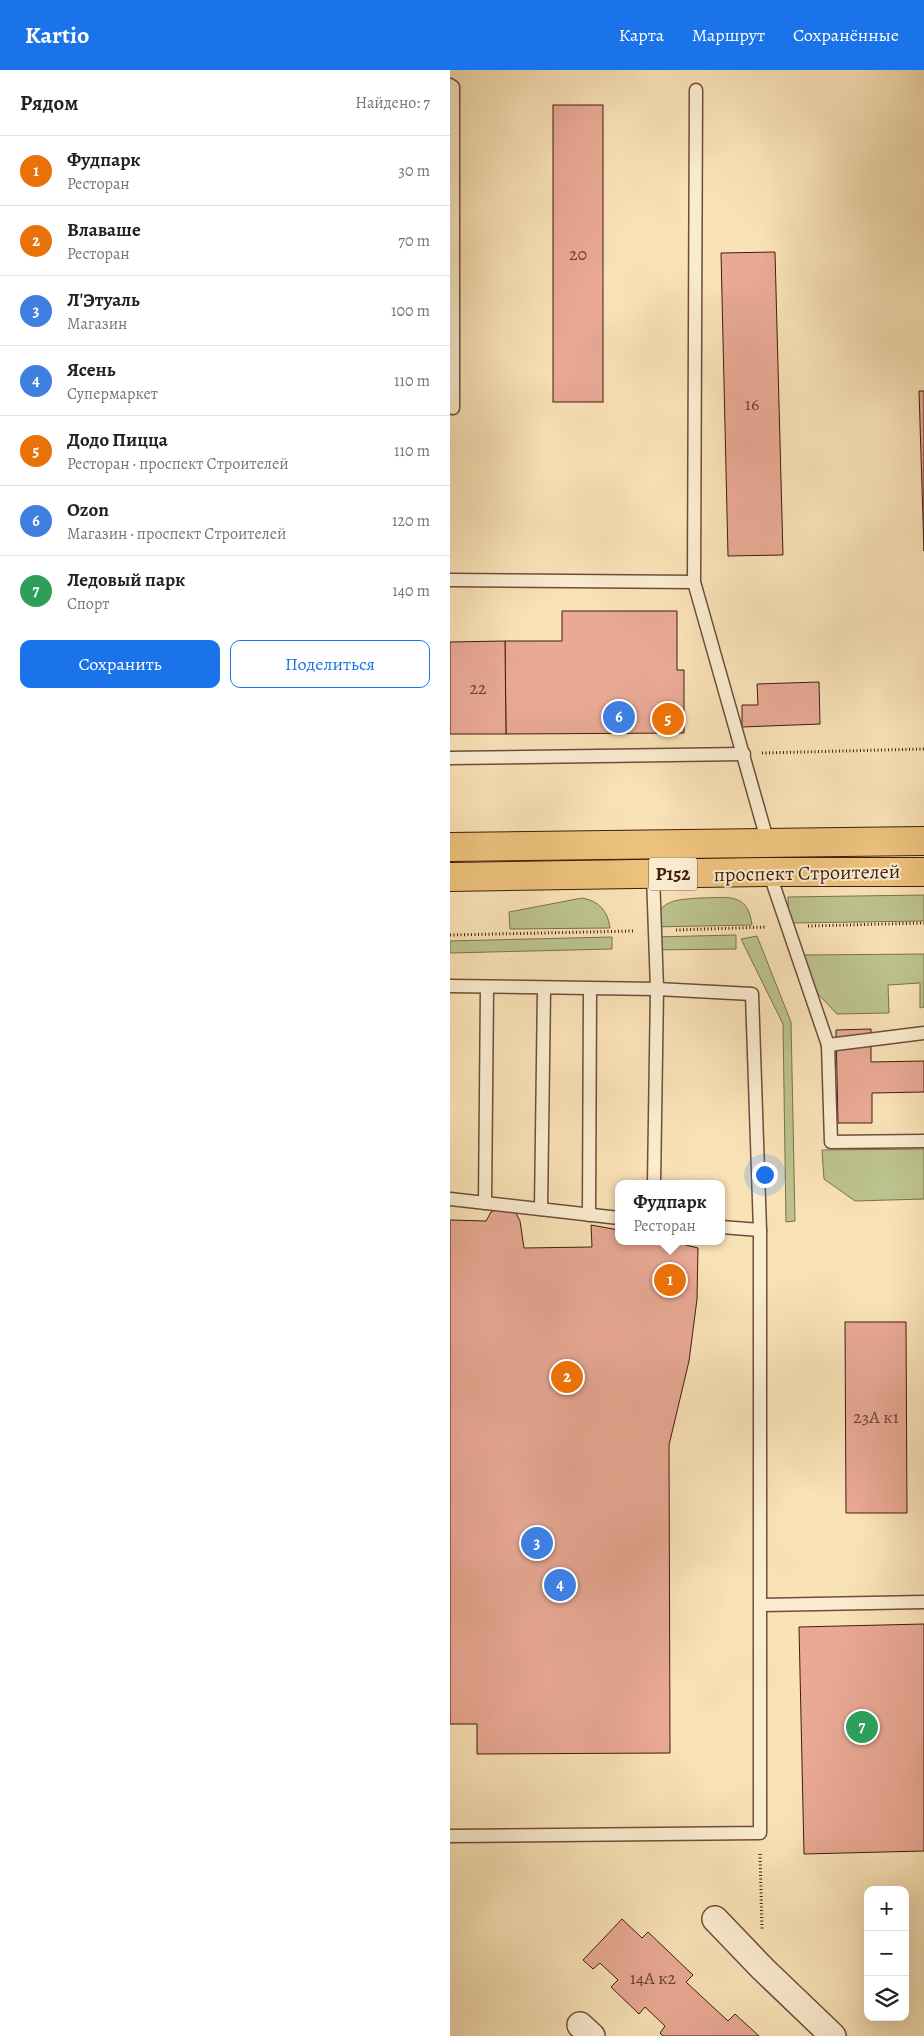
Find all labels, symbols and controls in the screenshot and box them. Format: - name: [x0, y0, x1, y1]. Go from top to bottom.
- text: Kartio: [25, 19, 89, 51]
- text: Карта: [619, 23, 664, 47]
- text: Маршрут: [692, 23, 765, 47]
- text: Сохранённые: [793, 23, 899, 47]
- text: Рядом: [20, 89, 78, 117]
- text: Найдено: 7: [355, 92, 430, 114]
- text: Фудпарк: [67, 147, 141, 173]
- text: 1: [33, 160, 39, 182]
- text: 30 m: [398, 160, 430, 182]
- text: Ресторан: [67, 173, 130, 195]
- text: Влаваше: [67, 217, 141, 243]
- text: 2: [32, 230, 40, 252]
- text: 70 m: [398, 230, 430, 252]
- house number: 20: [569, 242, 587, 266]
- text: Ресторан: [67, 243, 130, 265]
- text: Л'Этуаль: [67, 287, 140, 313]
- text: 3: [33, 300, 39, 322]
- text: 100 m: [391, 300, 430, 322]
- text: Магазин: [67, 313, 127, 335]
- text: Ясень: [67, 357, 115, 383]
- text: 4: [32, 370, 40, 392]
- text: 110 m: [394, 370, 430, 392]
- text: Супермаркет: [67, 383, 158, 405]
- house number: 16: [745, 392, 759, 416]
- text: Додо Пицца: [67, 427, 168, 453]
- text: 5: [33, 440, 39, 462]
- text: 110 m: [394, 440, 430, 462]
- text: Ресторан · проспект Строителей: [67, 453, 289, 475]
- text: Ozon: [67, 497, 109, 523]
- text: 6: [32, 510, 40, 532]
- text: 120 m: [392, 510, 430, 532]
- text: Магазин · проспект Строителей: [67, 523, 286, 545]
- text: Ледовый парк: [67, 567, 185, 593]
- text: 7: [33, 580, 39, 602]
- text: 140 m: [392, 580, 430, 602]
- text: Спорт: [67, 593, 109, 615]
- button: Сохранить: [20, 640, 220, 688]
- button: Поделиться: [230, 640, 430, 688]
- house number: 22: [469, 676, 487, 700]
- pin: 6: [603, 698, 635, 736]
- pin: 5: [652, 700, 684, 738]
- road number: Р152: [649, 858, 697, 891]
- street label: проспект Строителей: [713, 858, 901, 888]
- your location: [752, 1162, 778, 1188]
- popup: [615, 1180, 725, 1245]
- text: Фудпарк: [633, 1189, 707, 1215]
- text: Ресторан: [633, 1215, 696, 1237]
- pin: 1: [654, 1261, 686, 1299]
- pin: 2: [551, 1358, 583, 1396]
- house number: 23А к1: [853, 1405, 899, 1429]
- pin: 3: [521, 1524, 553, 1562]
- pin: 4: [544, 1566, 576, 1604]
- pin: 7: [846, 1708, 878, 1746]
- map controls: [864, 1886, 909, 2021]
- button: +: [864, 1886, 909, 1931]
- button: −: [864, 1931, 909, 1976]
- house number: 14А к2: [630, 1966, 677, 1990]
- button: layers: [864, 1976, 909, 2021]

